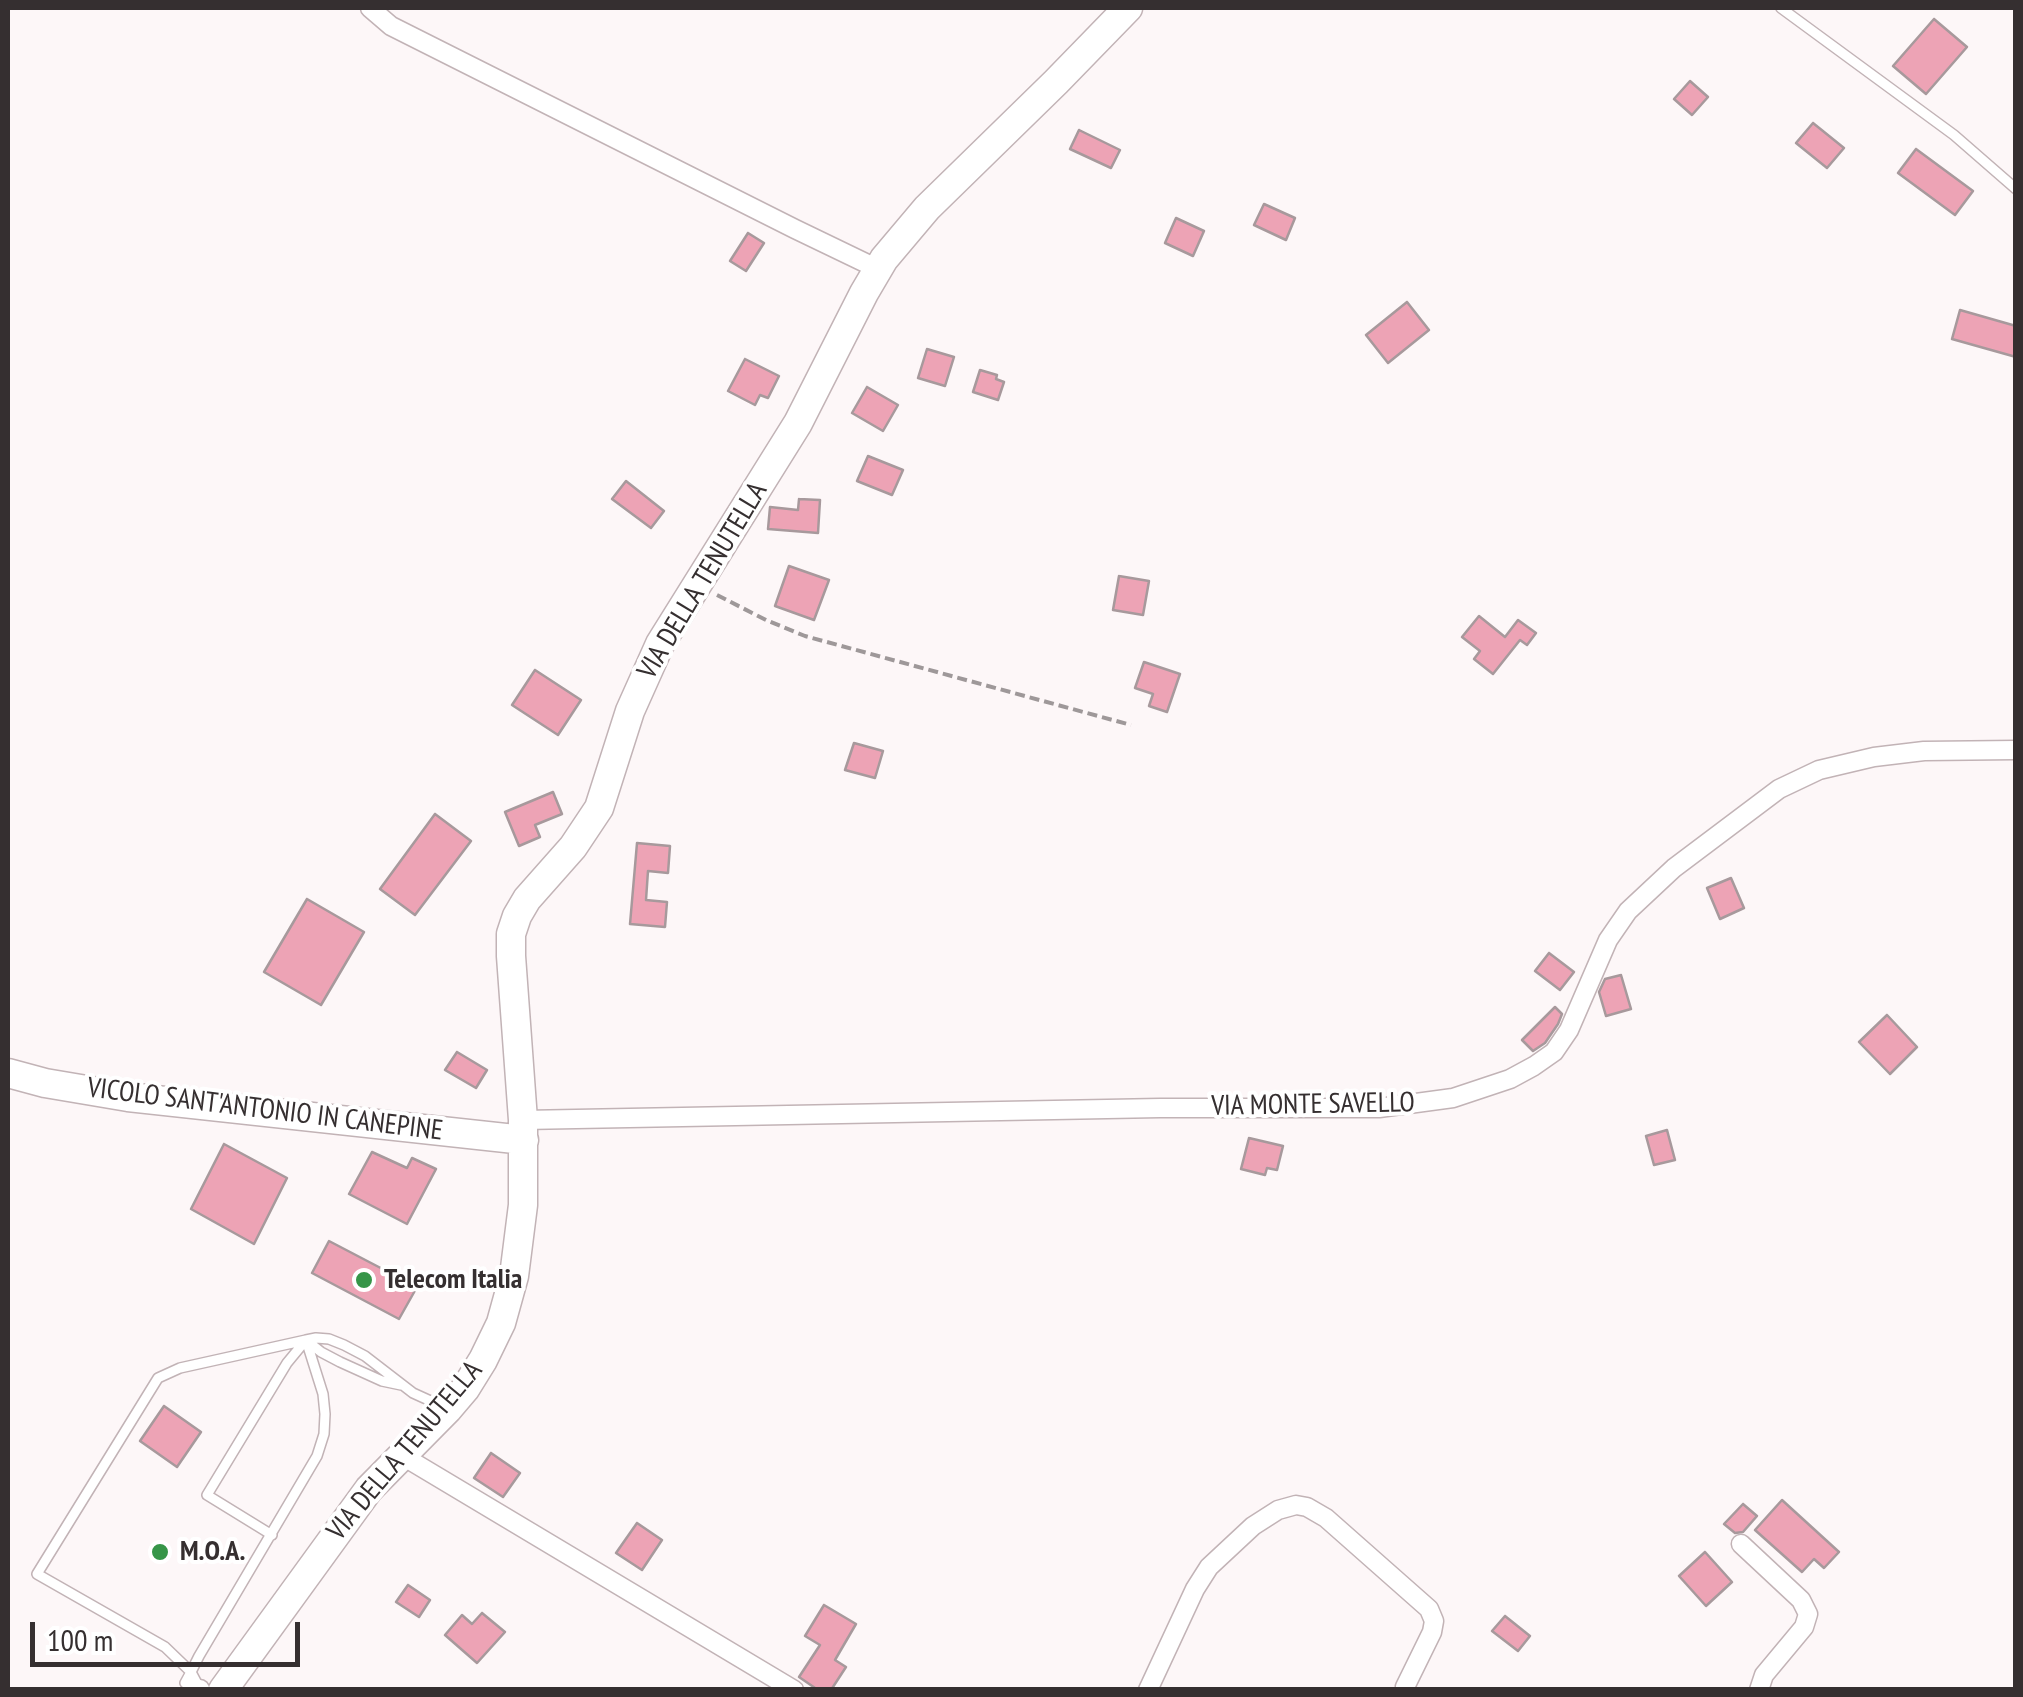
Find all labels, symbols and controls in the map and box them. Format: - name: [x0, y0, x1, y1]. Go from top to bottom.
- street label: VIA DELLA TENUTELLA: [631, 477, 775, 685]
- street label: VICOLO SANT'ANTONIO IN CANEPINE: [85, 1072, 445, 1148]
- street label: VIA MONTE SAVELLO: [1211, 1086, 1415, 1124]
- place label: Telecom Italia: [384, 1263, 522, 1297]
- marker: Telecom Italia: [353, 1269, 375, 1291]
- street label: VIA DELLA TENUTELLA: [320, 1355, 490, 1547]
- place label: M.O.A.: [180, 1535, 245, 1569]
- marker: M.O.A.: [149, 1541, 171, 1563]
- scale bar: [35, 1602, 305, 1664]
- text: 100 m: [47, 1620, 113, 1659]

